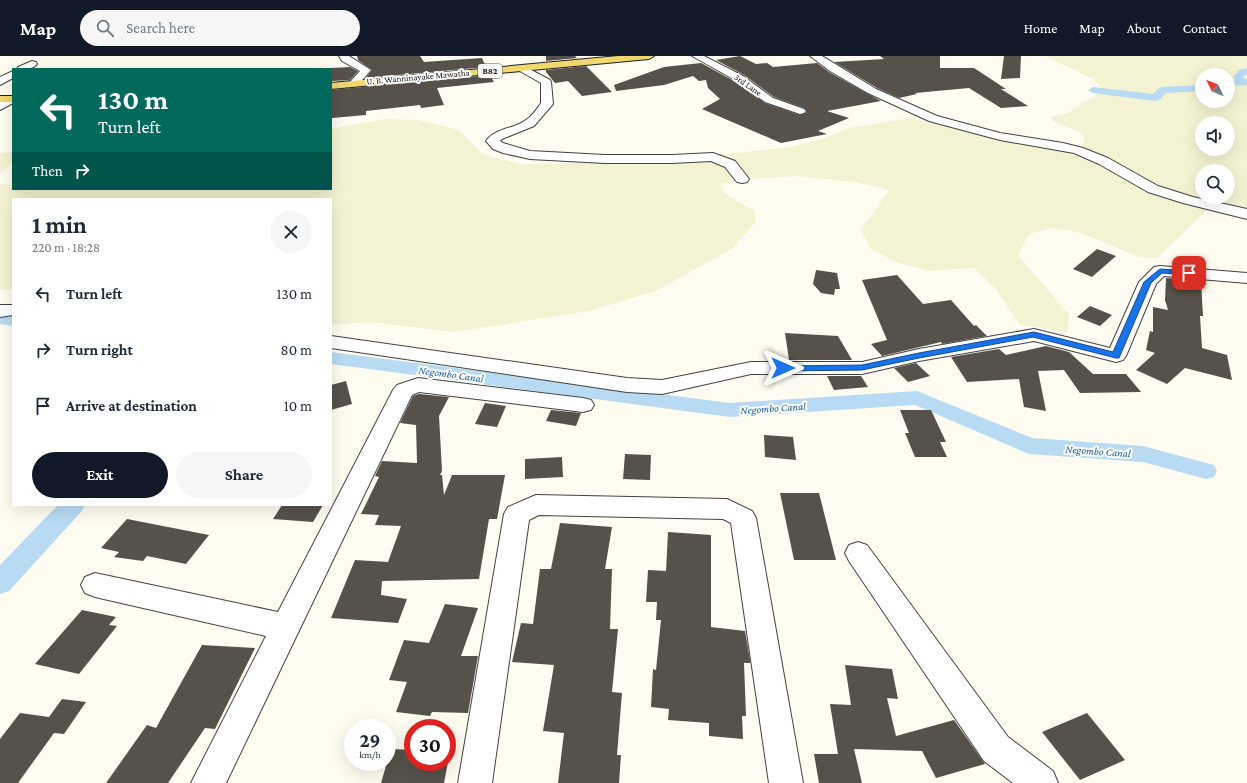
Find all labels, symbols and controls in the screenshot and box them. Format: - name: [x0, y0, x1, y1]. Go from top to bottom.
- search box: [80, 10, 360, 46]
- icon: search: [94, 17, 116, 39]
- text: Map: [20, 18, 56, 39]
- text: Search here: [126, 20, 195, 36]
- text: Home: [1024, 20, 1057, 36]
- text: Map: [1079, 20, 1105, 36]
- text: About: [1127, 20, 1161, 36]
- text: Contact: [1183, 20, 1227, 36]
- road number: B82: [478, 64, 502, 78]
- street label: U. B. Wanninayake Mawatha: [366, 68, 470, 86]
- north arrow: [1195, 68, 1235, 108]
- map controls: [1195, 68, 1235, 204]
- street label: 3rd Lane: [732, 72, 764, 98]
- icon: left: [32, 84, 84, 136]
- text: 130 m: [98, 84, 168, 115]
- button: sound: [1195, 116, 1235, 156]
- text: Turn left: [98, 117, 161, 137]
- icon: right: [71, 160, 93, 182]
- text: Then: [32, 163, 63, 179]
- button: search: [1195, 164, 1235, 204]
- text: 1 min: [32, 211, 87, 238]
- button: close: [270, 211, 312, 253]
- text: 220 m · 18:28: [32, 240, 100, 255]
- pin: [1172, 256, 1206, 290]
- icon: arrive: [1178, 262, 1200, 284]
- icon: left: [32, 283, 54, 305]
- text: Turn left: [66, 286, 122, 302]
- text: 130 m: [277, 286, 312, 302]
- icon: right: [32, 339, 54, 361]
- text: Turn right: [66, 342, 133, 358]
- text: 80 m: [281, 342, 312, 358]
- position arrow: [762, 347, 804, 389]
- water label: Negombo Canal: [418, 363, 485, 386]
- icon: arrive: [32, 395, 54, 417]
- text: Arrive at destination: [66, 398, 197, 414]
- text: 10 m: [284, 398, 312, 414]
- water label: Negombo Canal: [740, 400, 807, 417]
- water label: Negombo Canal: [1065, 443, 1131, 460]
- button: Exit: [32, 452, 168, 498]
- button: Share: [176, 452, 312, 498]
- speed limit sign: 30: [404, 719, 456, 771]
- text: 29: [359, 729, 381, 751]
- text: km/h: [359, 749, 381, 760]

